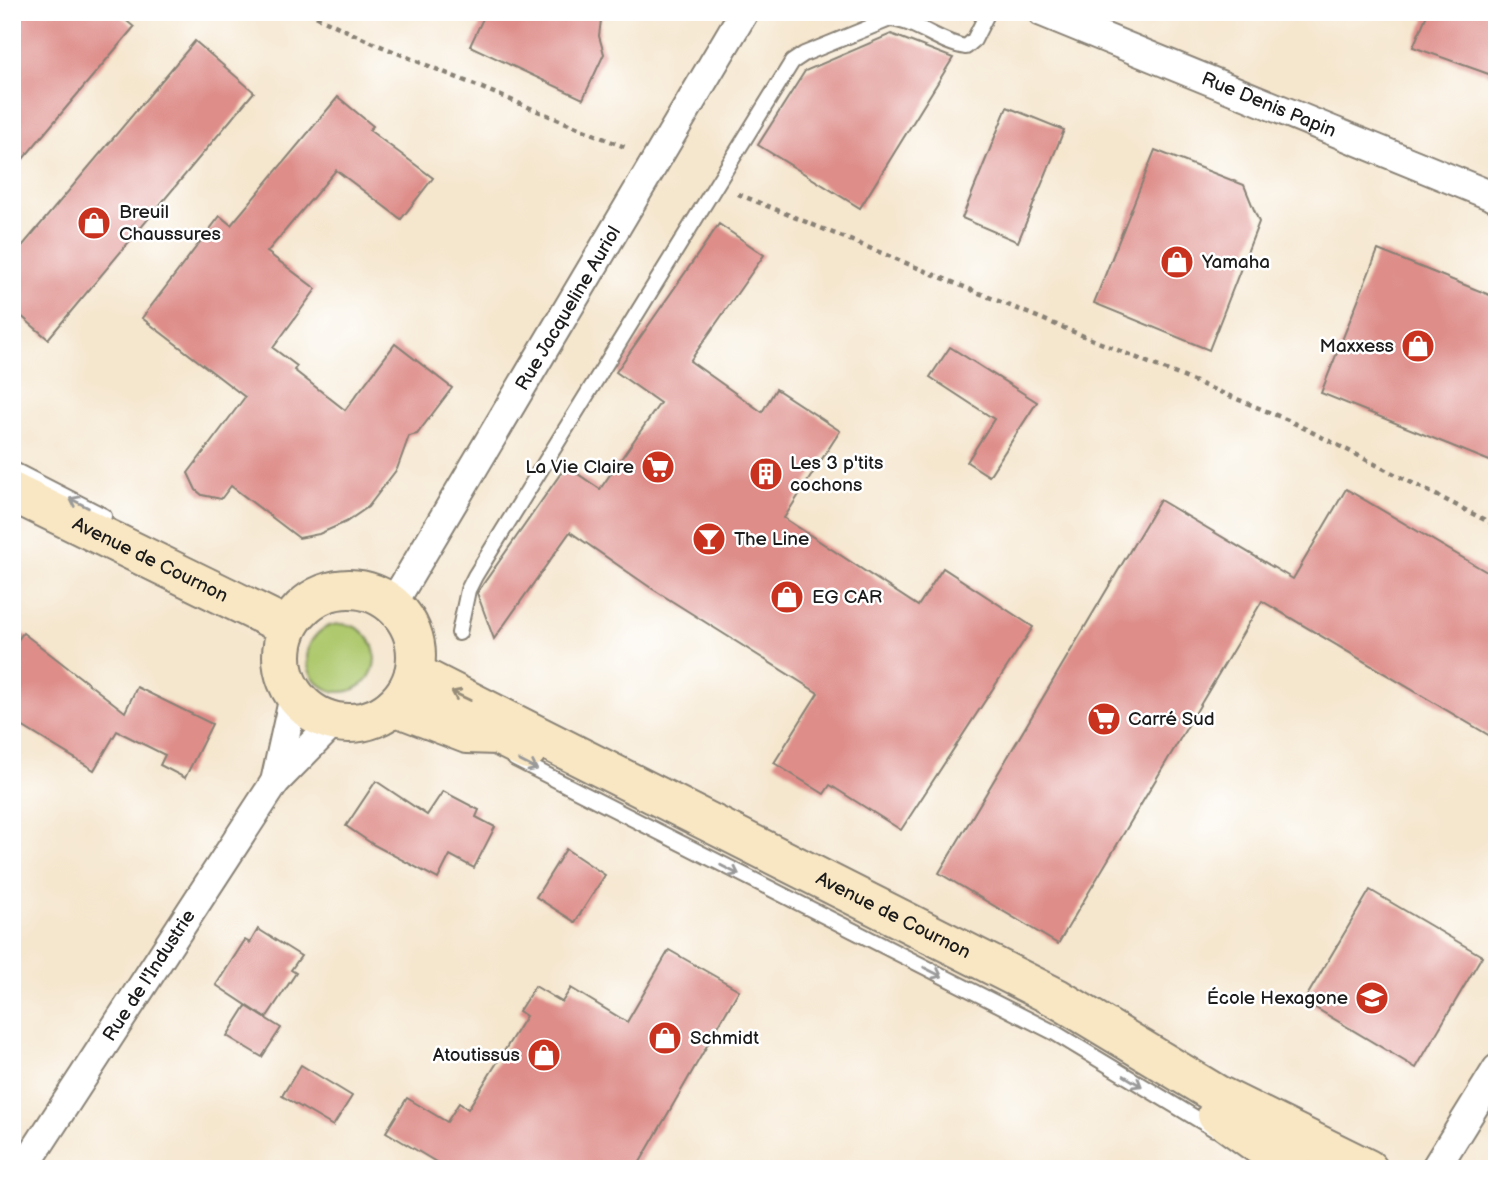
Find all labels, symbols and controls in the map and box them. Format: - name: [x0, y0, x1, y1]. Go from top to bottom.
- street label: Rue Denis Papin: [1198, 67, 1339, 142]
- place label: Breuil Chaussures: [119, 201, 221, 246]
- shop icon: Breuil Chaussures: [75, 204, 113, 242]
- street label: Rue Jacqueline Auriol: [510, 222, 626, 395]
- shop icon: Yamaha: [1158, 243, 1196, 281]
- place label: Yamaha: [1201, 251, 1270, 274]
- shop icon: Maxxess: [1399, 327, 1437, 365]
- place label: Maxxess: [1320, 335, 1394, 358]
- supermarket icon: La Vie Claire: [639, 448, 677, 486]
- place label: Les 3 p'tits cochons: [790, 452, 883, 497]
- building icon: Les 3 p'tits cochons: [747, 455, 785, 493]
- place label: La Vie Claire: [525, 456, 634, 479]
- one-way arrow: [69, 496, 90, 510]
- street label: Avenue de Cournon: [69, 512, 232, 607]
- bar icon: The Line: [690, 520, 728, 558]
- place label: The Line: [734, 528, 809, 551]
- shop icon: EG CAR: [768, 578, 806, 616]
- place label: EG CAR: [812, 586, 882, 609]
- one-way arrow: [451, 688, 472, 702]
- supermarket icon: Carré Sud: [1085, 700, 1123, 738]
- place label: Carré Sud: [1128, 708, 1215, 731]
- one-way arrow: [517, 759, 538, 773]
- one-way arrow: [719, 864, 740, 877]
- street label: Avenue de Cournon: [812, 867, 974, 964]
- street label: Rue de l'Industrie: [98, 905, 200, 1046]
- one-way arrow: [922, 966, 943, 980]
- school or university icon: École Hexagone: [1353, 979, 1391, 1017]
- place label: École Hexagone: [1207, 986, 1348, 1010]
- shop icon: Schmidt: [646, 1019, 684, 1057]
- place label: Schmidt: [690, 1027, 759, 1050]
- shop icon: Atoutissus: [525, 1036, 563, 1074]
- place label: Atoutissus: [433, 1044, 520, 1067]
- one-way arrow: [1122, 1074, 1142, 1088]

